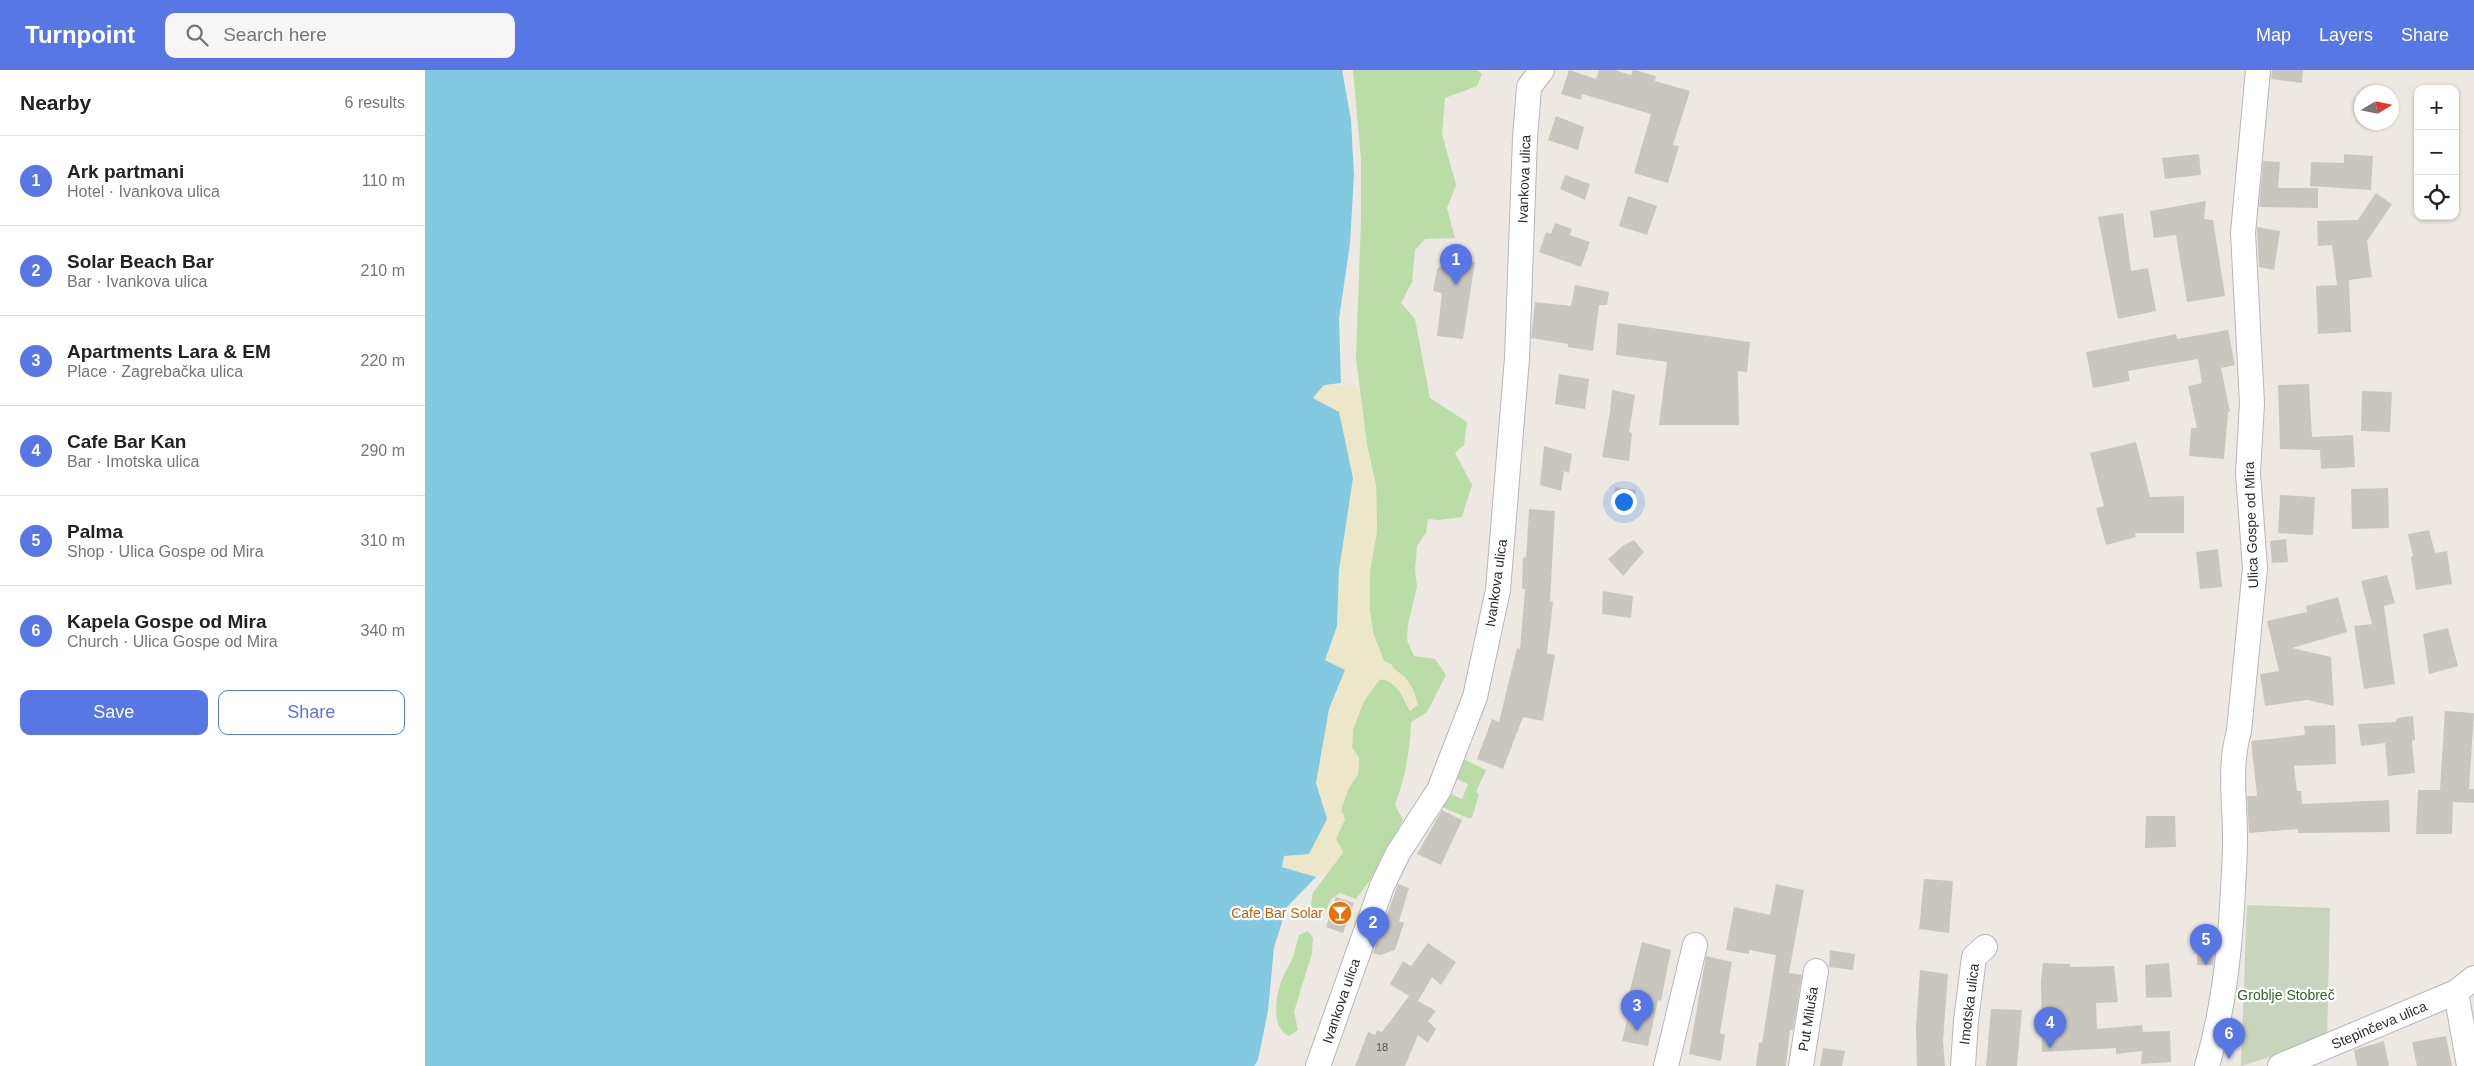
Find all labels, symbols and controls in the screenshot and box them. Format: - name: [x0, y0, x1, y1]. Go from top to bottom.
- search box: [165, 13, 515, 58]
- text: Turnpoint: [25, 21, 135, 48]
- icon: search: [183, 21, 211, 49]
- text: Search here: [223, 24, 327, 45]
- text: Map: [2256, 25, 2291, 45]
- text: Layers: [2319, 25, 2373, 45]
- text: Share: [2401, 25, 2449, 45]
- north arrow: [2354, 85, 2399, 130]
- map controls: [2414, 85, 2459, 220]
- button: +: [2414, 85, 2459, 130]
- text: Nearby: [20, 91, 91, 114]
- text: 6 results: [345, 94, 405, 111]
- button: −: [2414, 130, 2459, 175]
- street label: Ivankova ulica: [1514, 134, 1534, 224]
- text: Ark partmani: [67, 161, 184, 182]
- text: 1: [32, 172, 40, 189]
- text: 110 m: [362, 172, 405, 189]
- button: locate: [2414, 175, 2459, 220]
- text: Hotel · Ivankova ulica: [67, 183, 220, 200]
- pin: 1: [1440, 244, 1472, 285]
- text: Solar Beach Bar: [67, 251, 214, 272]
- text: 2: [32, 262, 40, 279]
- text: 210 m: [361, 262, 405, 279]
- text: Bar · Ivankova ulica: [67, 273, 208, 290]
- text: Apartments Lara & EM: [67, 341, 271, 362]
- text: 3: [32, 352, 40, 369]
- text: 220 m: [361, 352, 405, 369]
- text: Place · Zagrebačka ulica: [67, 363, 243, 380]
- text: Cafe Bar Kan: [67, 431, 186, 452]
- text: 4: [32, 442, 40, 459]
- text: 290 m: [361, 442, 405, 459]
- text: Bar · Imotska ulica: [67, 453, 199, 470]
- street label: Ulica Gospe od Mira: [2241, 461, 2261, 589]
- your location: [1611, 489, 1637, 515]
- text: Palma: [67, 521, 123, 542]
- text: 5: [32, 532, 40, 549]
- text: 310 m: [361, 532, 405, 549]
- street label: Ivankova ulica: [1482, 538, 1510, 628]
- text: Shop · Ulica Gospe od Mira: [67, 543, 264, 560]
- text: Kapela Gospe od Mira: [67, 611, 267, 632]
- text: 6: [32, 622, 40, 639]
- text: 340 m: [361, 622, 405, 639]
- text: Church · Ulica Gospe od Mira: [67, 633, 278, 650]
- button: Save: [20, 690, 208, 735]
- button: Share: [218, 690, 405, 735]
- bar icon: Cafe Bar Solar: [1327, 900, 1353, 926]
- place label: Cafe Bar Solar: [1231, 905, 1323, 921]
- pin: 2: [1357, 907, 1389, 948]
- pin: 5: [2190, 924, 2222, 965]
- street label: Ivankova ulica: [1319, 956, 1363, 1046]
- street label: Imotska ulica: [1956, 962, 1982, 1046]
- street label: Put Miluša: [1795, 985, 1821, 1053]
- park label: Groblje Stobreč: [2237, 987, 2335, 1003]
- pin: 3: [1621, 990, 1653, 1031]
- street label: Stepinčeva ulica: [2329, 998, 2429, 1052]
- pin: 4: [2034, 1007, 2066, 1048]
- pin: 6: [2213, 1018, 2245, 1059]
- house number: 18: [1376, 1041, 1388, 1053]

